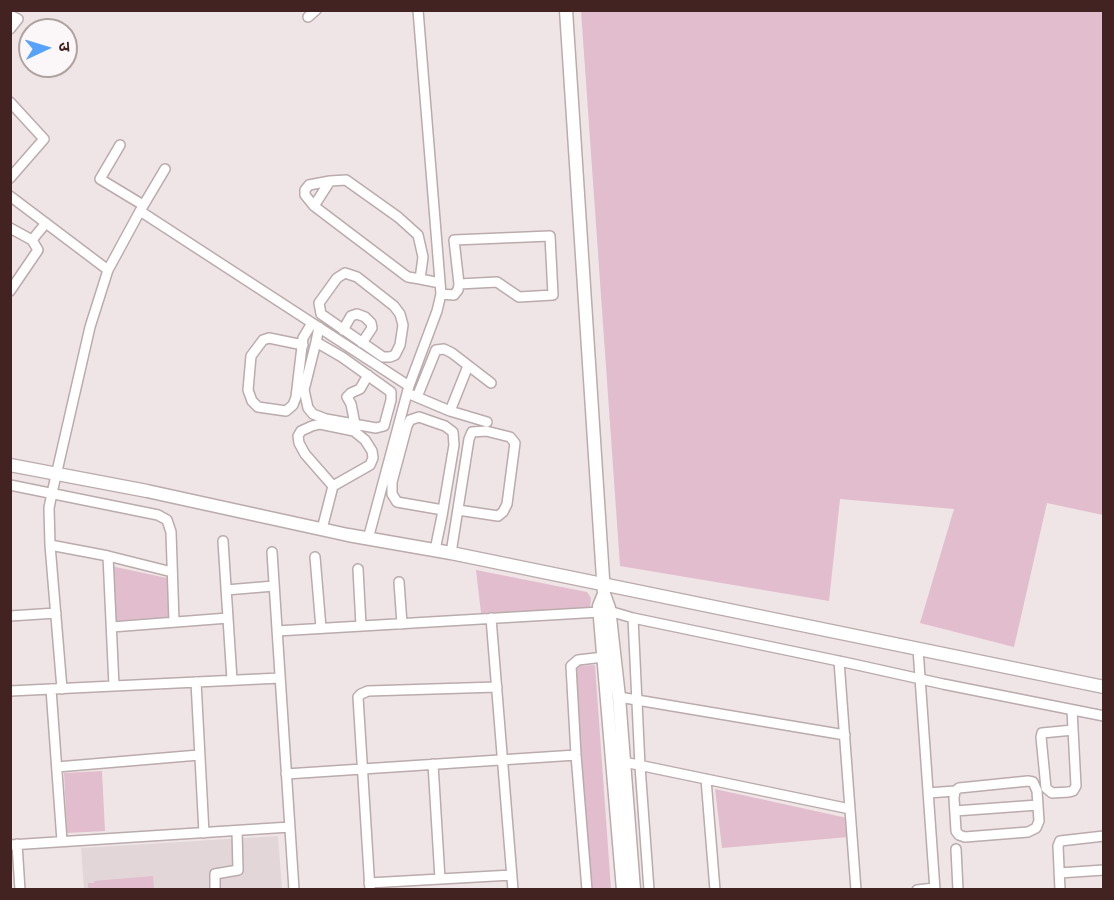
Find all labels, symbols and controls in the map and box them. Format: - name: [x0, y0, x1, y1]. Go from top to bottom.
- north arrow: [18, 18, 78, 78]
- text: उ: [53, 41, 76, 52]

